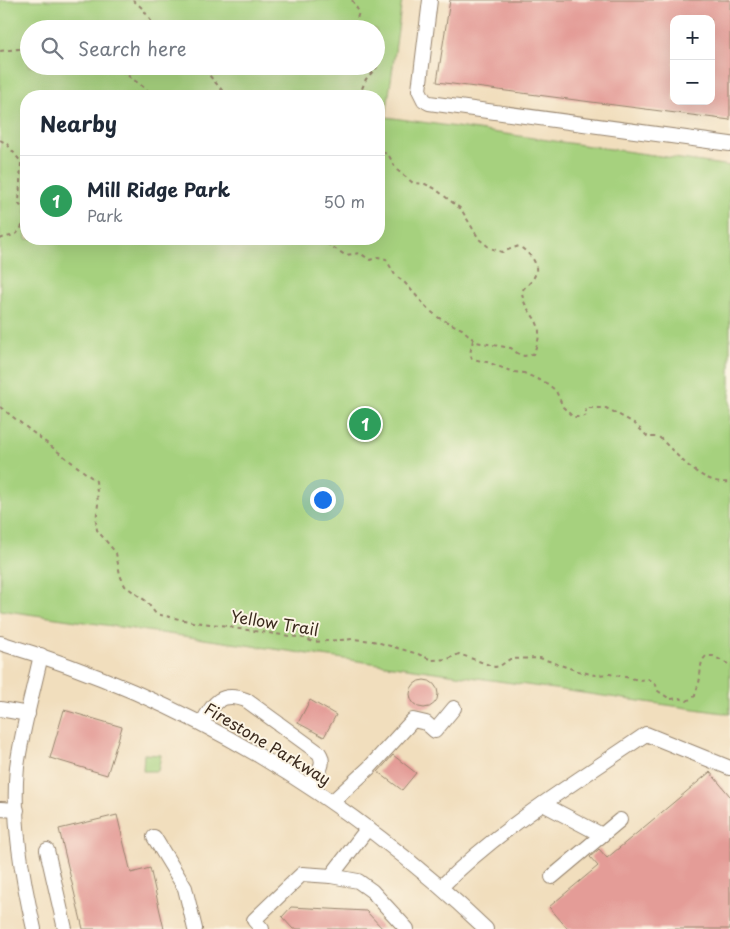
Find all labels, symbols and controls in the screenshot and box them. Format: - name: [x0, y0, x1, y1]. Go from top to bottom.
- map controls: [670, 15, 715, 105]
- button: +: [670, 15, 715, 60]
- search box: [20, 20, 385, 75]
- icon: search: [38, 34, 66, 62]
- text: Search here: [78, 34, 187, 62]
- button: −: [670, 60, 715, 105]
- text: Nearby: [40, 107, 117, 139]
- text: Mill Ridge Park: [87, 175, 230, 203]
- text: 1: [52, 189, 60, 213]
- text: 50 m: [324, 189, 365, 213]
- text: Park: [87, 203, 123, 227]
- pin: 1: [349, 405, 381, 443]
- your location: [310, 487, 336, 513]
- street label: Yellow Trail: [229, 603, 321, 641]
- street label: Firestone Parkway: [200, 696, 336, 790]

